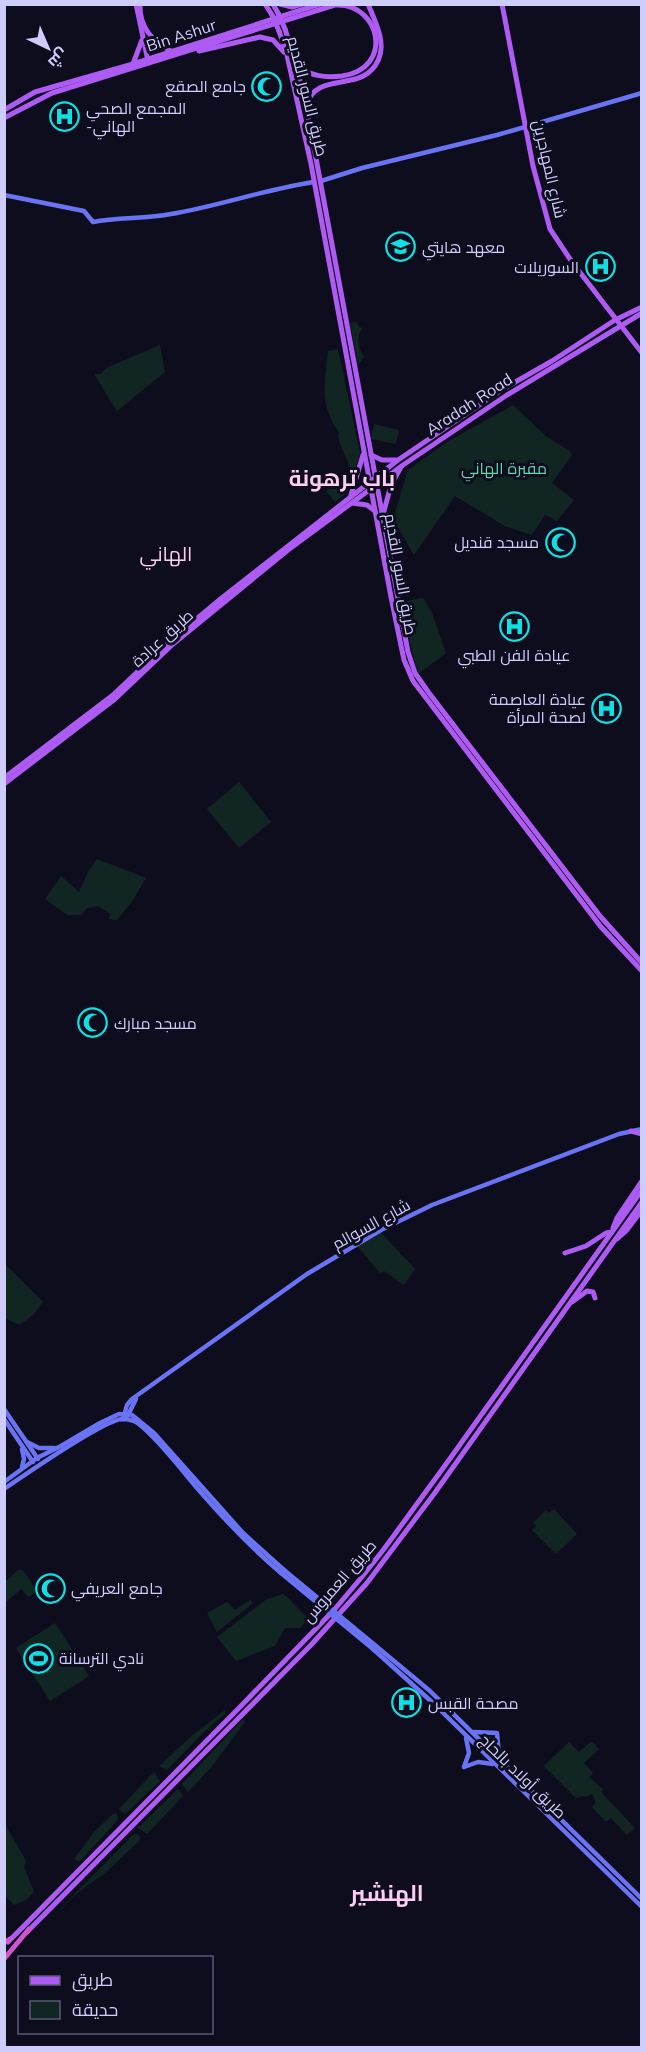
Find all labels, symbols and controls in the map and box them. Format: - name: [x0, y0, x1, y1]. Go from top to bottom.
- street label: Bin Ashur: [144, 14, 219, 56]
- north arrow: [18, 18, 78, 78]
- street label: طريق السور القديم: [281, 34, 333, 159]
- text: ش: [44, 44, 73, 73]
- mosque icon: جامع الصقع: [251, 70, 283, 102]
- place label: جامع الصقع: [165, 76, 246, 98]
- place label: المجمع الصحي -الهاني: [86, 98, 186, 140]
- hospital icon: المجمع الصحي -الهاني: [49, 101, 81, 133]
- street label: شارع المهاجرين: [527, 118, 571, 221]
- school or university icon: معهد هايتي: [385, 231, 417, 263]
- place label: معهد هايتي: [422, 237, 505, 261]
- hospital icon: السوريلات: [584, 251, 616, 283]
- place label: السوريلات: [514, 257, 579, 277]
- street label: Aradah Road: [422, 369, 516, 439]
- park label: مقبرة الهاني: [461, 458, 547, 482]
- district label: باب ترهونة: [289, 464, 395, 492]
- street label: طريق السور القديم: [378, 512, 422, 637]
- mosque icon: مسجد قنديل: [544, 526, 576, 558]
- place label: مسجد قنديل: [454, 532, 539, 553]
- district label: الهاني: [140, 541, 193, 570]
- street label: طريق عرادة: [127, 605, 198, 672]
- hospital icon: عيادة الفن الطبي: [498, 611, 530, 643]
- place label: عيادة الفن الطبي: [458, 645, 570, 669]
- place label: عيادة العاصمة لصحة المرأة: [489, 689, 586, 727]
- hospital icon: عيادة العاصمة لصحة المرأة: [591, 692, 623, 724]
- mosque icon: مسجد مبارك: [77, 1007, 109, 1039]
- place label: مسجد مبارك: [114, 1013, 197, 1033]
- street label: شارع السوالم: [328, 1194, 414, 1255]
- street label: طريق العمروس: [298, 1535, 381, 1627]
- mosque icon: جامع العريفي: [34, 1572, 66, 1604]
- place label: جامع العريفي: [71, 1578, 163, 1602]
- sports icon: نادي الترسانة: [22, 1642, 54, 1674]
- place label: نادي الترسانة: [59, 1648, 144, 1672]
- hospital icon: مصحة القبس: [391, 1687, 423, 1719]
- place label: مصحة القبس: [428, 1693, 519, 1714]
- street label: طريق أولاد بالحاج: [474, 1730, 571, 1824]
- district label: الهنشير: [349, 1879, 424, 1907]
- legend: [18, 1956, 213, 2034]
- text: طريق: [72, 1968, 113, 1992]
- text: حديقة: [72, 1998, 118, 2021]

